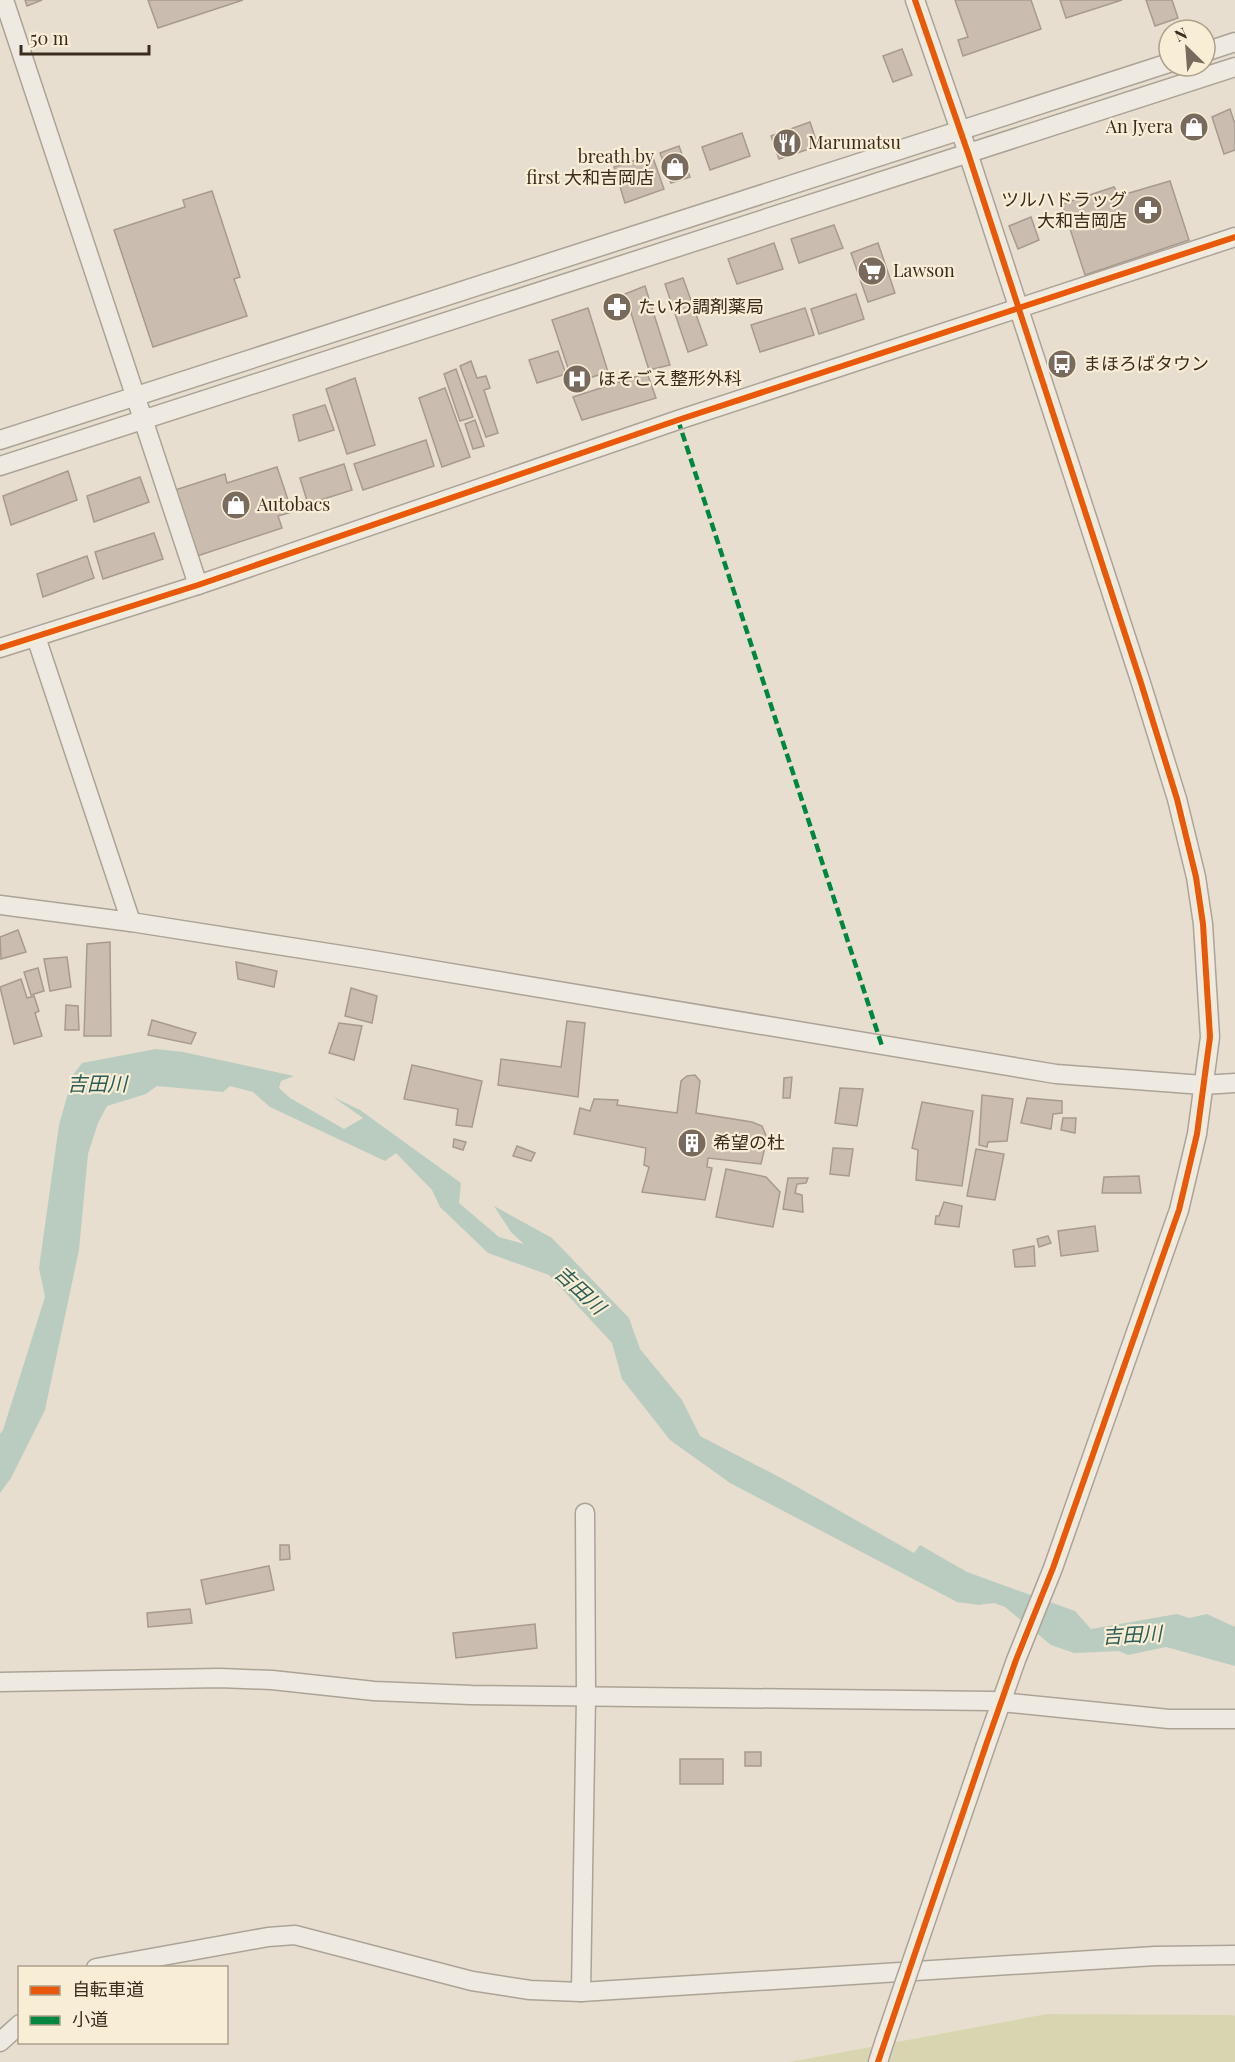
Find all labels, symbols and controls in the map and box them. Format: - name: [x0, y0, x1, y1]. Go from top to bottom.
- scale bar: [21, 18, 148, 56]
- north arrow: [1157, 18, 1217, 78]
- text: N: [1171, 22, 1191, 46]
- text: 50 m: [30, 26, 69, 50]
- shop icon: An Jyera: [1178, 111, 1210, 143]
- place label: An Jyera: [1105, 114, 1173, 138]
- restaurant icon: Marumatsu: [771, 127, 803, 159]
- place label: Marumatsu: [808, 130, 901, 154]
- place label: breath by first 大和吉岡店: [526, 144, 654, 189]
- shop icon: breath by first 大和吉岡店: [659, 151, 691, 183]
- place label: ツルハドラッグ 大和吉岡店: [1001, 187, 1127, 232]
- pharmacy icon: ツルハドラッグ 大和吉岡店: [1132, 194, 1164, 226]
- supermarket icon: Lawson: [856, 255, 888, 287]
- place label: Lawson: [893, 258, 955, 282]
- pharmacy icon: たいわ調剤薬局: [601, 291, 633, 323]
- place label: たいわ調剤薬局: [638, 294, 764, 318]
- bus stop icon: まほろばタウン: [1046, 348, 1078, 380]
- place label: まほろばタウン: [1083, 351, 1209, 375]
- hospital icon: ほそごえ整形外科: [561, 363, 593, 395]
- place label: ほそごえ整形外科: [598, 366, 742, 390]
- shop icon: Autobacs: [220, 489, 252, 521]
- place label: Autobacs: [256, 492, 330, 516]
- water label: 吉田川: [67, 1069, 129, 1096]
- building icon: 希望の杜: [676, 1127, 708, 1159]
- place label: 希望の杜: [713, 1130, 785, 1154]
- water label: 吉田川: [550, 1259, 614, 1321]
- water label: 吉田川: [1101, 1618, 1165, 1649]
- legend: [18, 1966, 228, 2044]
- text: 自転車道: [72, 1977, 144, 2001]
- text: 小道: [72, 2007, 108, 2031]

